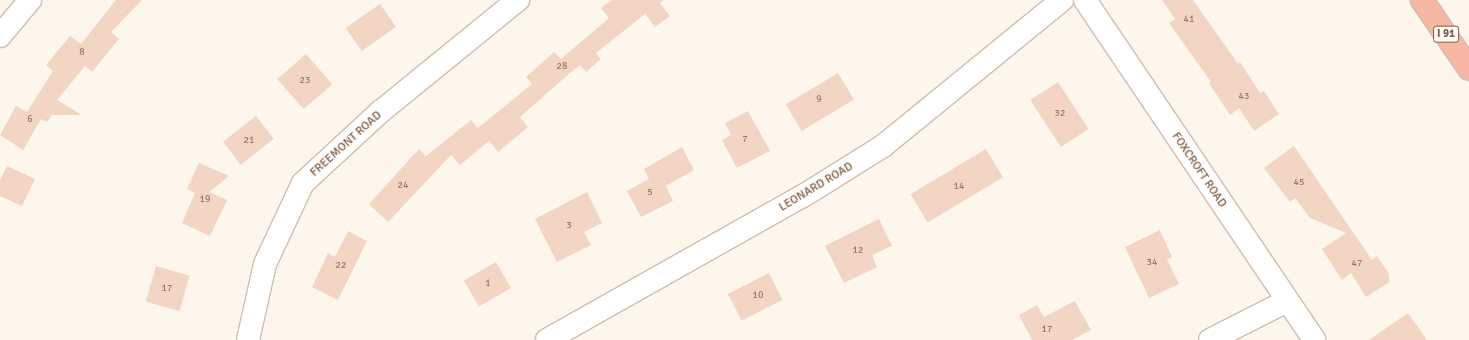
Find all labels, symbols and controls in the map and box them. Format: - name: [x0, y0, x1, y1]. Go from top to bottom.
- house number: 41: [1184, 14, 1194, 26]
- road number: I 91: [1433, 25, 1459, 43]
- house number: 8: [79, 47, 85, 59]
- house number: 28: [557, 61, 567, 73]
- house number: 23: [300, 75, 310, 87]
- house number: 43: [1239, 91, 1249, 103]
- house number: 9: [816, 94, 822, 106]
- street label: FREEMONT ROAD: [307, 108, 385, 180]
- house number: 32: [1055, 108, 1065, 120]
- house number: 6: [27, 114, 33, 126]
- street label: FOXCROFT ROAD: [1169, 130, 1229, 210]
- house number: 7: [742, 134, 748, 146]
- house number: 21: [244, 135, 254, 147]
- street label: LEONARD ROAD: [776, 159, 856, 215]
- house number: 45: [1294, 177, 1304, 189]
- house number: 24: [398, 180, 408, 192]
- house number: 14: [954, 181, 964, 193]
- house number: 5: [647, 187, 653, 199]
- house number: 19: [200, 194, 210, 206]
- house number: 3: [566, 220, 572, 232]
- house number: 12: [853, 245, 863, 257]
- house number: 34: [1147, 257, 1157, 269]
- house number: 47: [1352, 258, 1362, 270]
- house number: 22: [336, 260, 346, 272]
- house number: 1: [485, 278, 491, 290]
- house number: 17: [162, 283, 172, 295]
- house number: 10: [753, 290, 763, 302]
- house number: 17: [1042, 324, 1052, 336]

